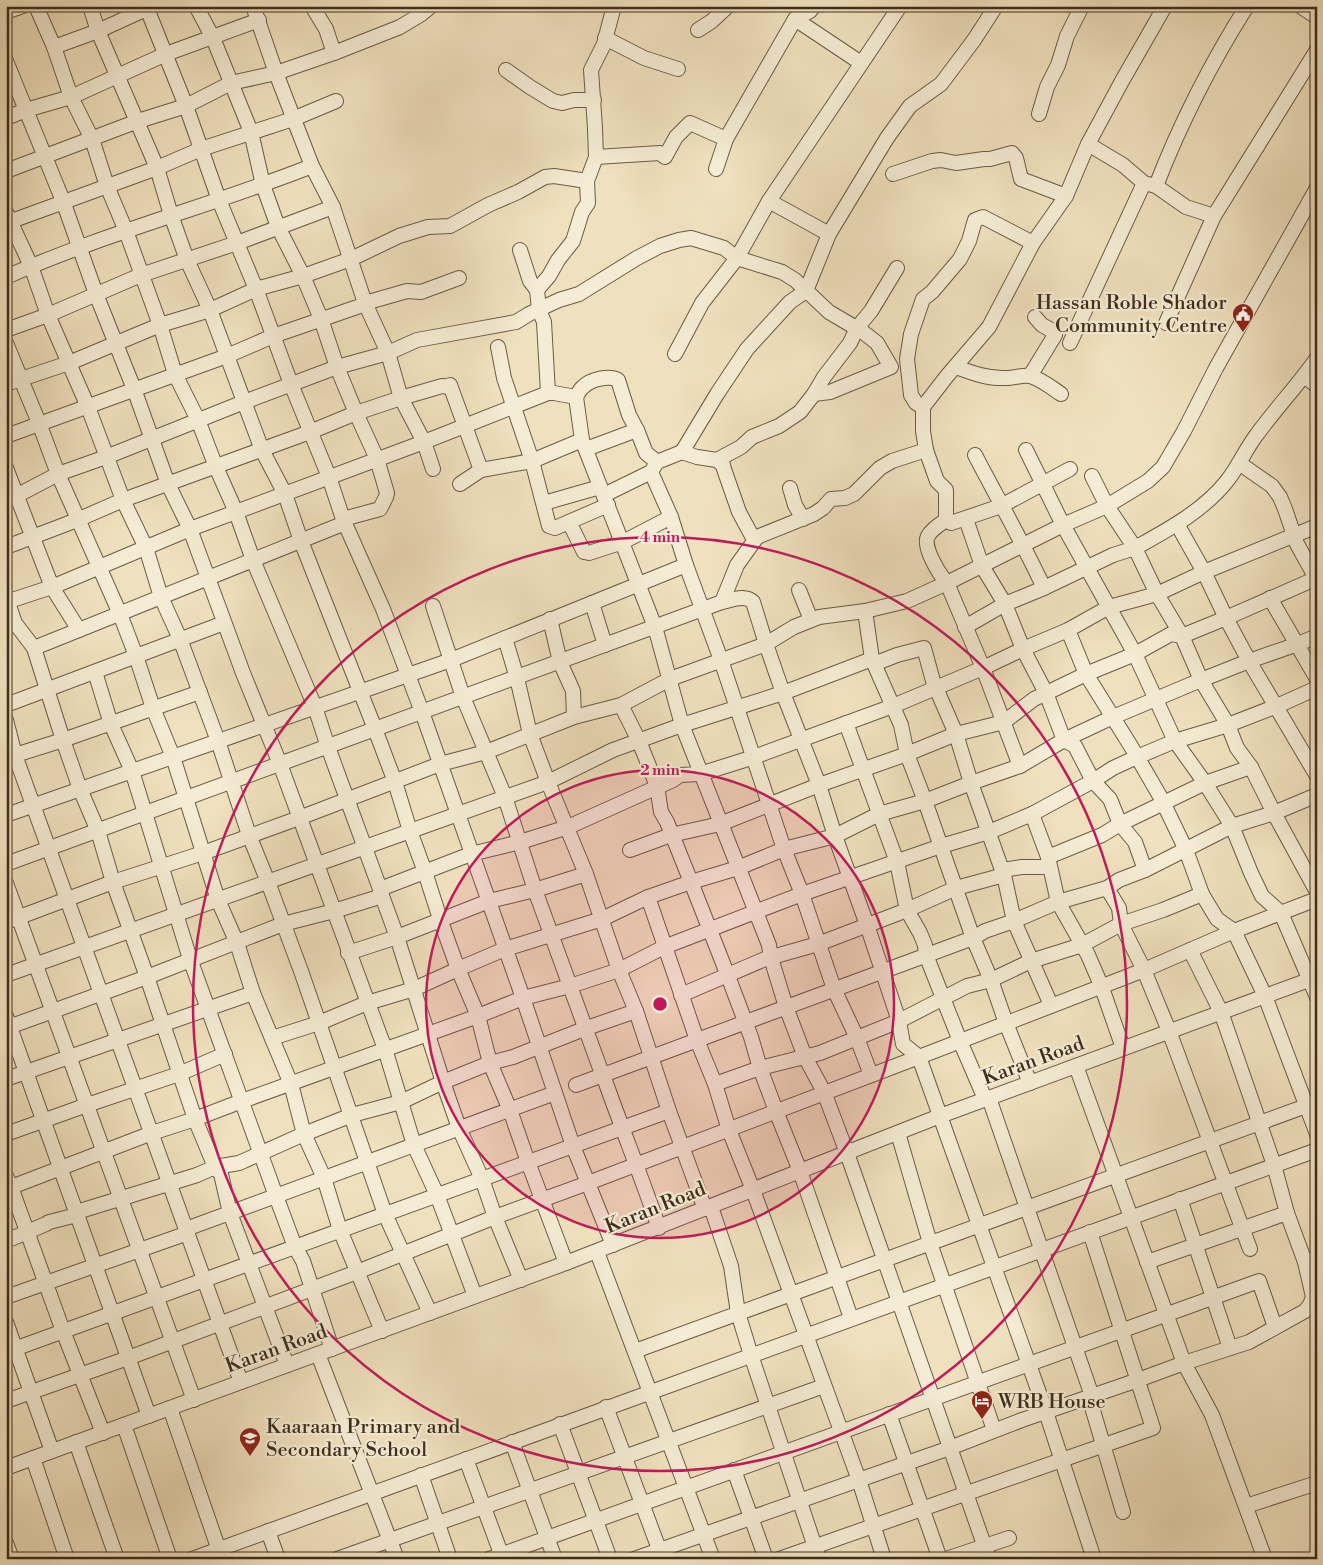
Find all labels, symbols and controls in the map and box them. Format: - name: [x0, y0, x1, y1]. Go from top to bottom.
- place label: Hassan Roble Shador Community Centre: [1036, 291, 1227, 339]
- public building icon: Hassan Roble Shador Community Centre: [1231, 302, 1255, 333]
- text: 4 min: [640, 528, 681, 547]
- text: 2 min: [640, 761, 680, 780]
- centre of rings: [651, 995, 669, 1013]
- street label: Karan Road: [979, 1031, 1088, 1091]
- street label: Karan Road: [601, 1177, 710, 1240]
- street label: Karan Road: [222, 1319, 331, 1379]
- hotel icon: WRB House: [970, 1389, 994, 1420]
- place label: WRB House: [997, 1390, 1106, 1415]
- place label: Kaaraan Primary and Secondary School: [266, 1415, 461, 1463]
- school or university icon: Kaaraan Primary and Secondary School: [238, 1426, 262, 1457]

